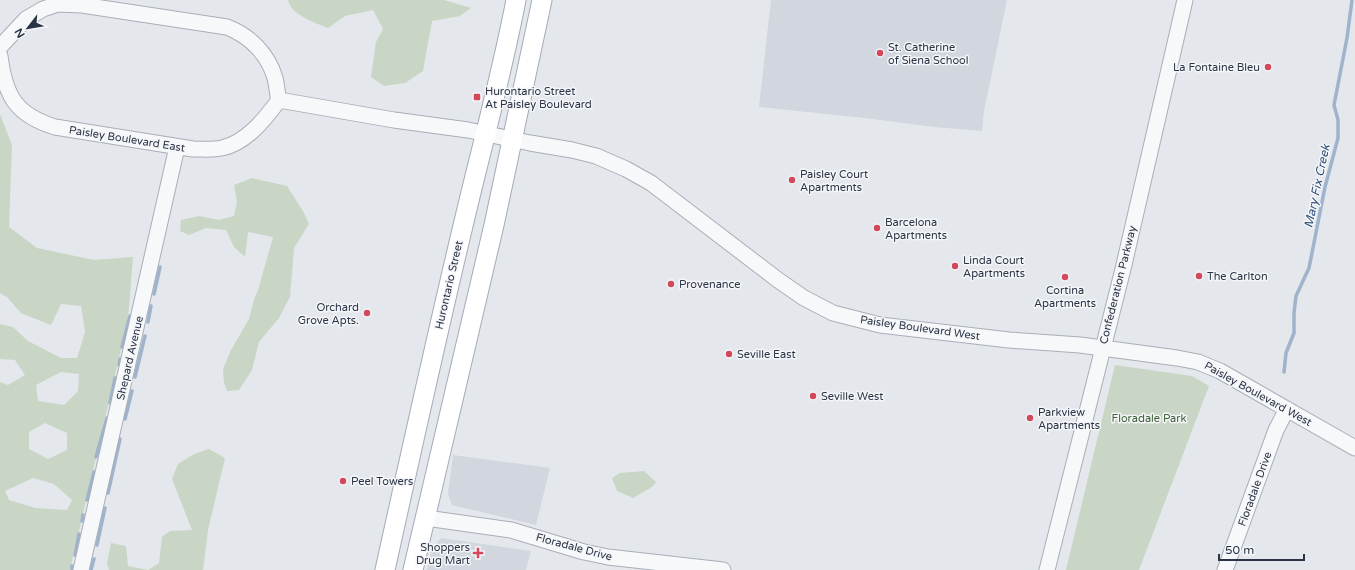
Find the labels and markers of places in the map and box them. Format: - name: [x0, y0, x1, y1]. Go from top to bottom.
- place label: St. Catherine of Siena School: [888, 41, 969, 67]
- marker: St. Catherine of Siena School: [875, 48, 885, 58]
- place label: La Fontaine Bleu: [1173, 61, 1260, 74]
- marker: La Fontaine Bleu: [1263, 62, 1273, 72]
- place label: Hurontario Street At Paisley Boulevard: [485, 85, 592, 111]
- marker: Hurontario Street At Paisley Boulevard: [472, 92, 482, 102]
- place label: Paisley Court Apartments: [800, 168, 868, 194]
- marker: Paisley Court Apartments: [787, 175, 797, 185]
- place label: Barcelona Apartments: [885, 216, 947, 242]
- marker: Barcelona Apartments: [872, 223, 882, 233]
- place label: Linda Court Apartments: [963, 254, 1025, 280]
- marker: Linda Court Apartments: [950, 261, 960, 271]
- place label: The Carlton: [1207, 270, 1268, 283]
- marker: The Carlton: [1194, 271, 1204, 281]
- marker: Cortina Apartments: [1060, 272, 1070, 282]
- place label: Provenance: [679, 278, 741, 291]
- marker: Provenance: [666, 279, 676, 289]
- place label: Cortina Apartments: [1034, 284, 1096, 310]
- place label: Orchard Grove Apts.: [298, 301, 359, 327]
- marker: Orchard Grove Apts.: [362, 308, 372, 318]
- place label: Seville East: [737, 348, 796, 361]
- marker: Seville East: [724, 349, 734, 359]
- place label: Seville West: [821, 390, 883, 403]
- marker: Seville West: [808, 391, 818, 401]
- place label: Parkview Apartments: [1038, 406, 1100, 432]
- marker: Parkview Apartments: [1025, 413, 1035, 423]
- place label: Peel Towers: [351, 475, 413, 488]
- marker: Peel Towers: [338, 476, 348, 486]
- place label: Shoppers Drug Mart: [416, 541, 470, 567]
- marker: Shoppers Drug Mart: [473, 548, 483, 558]

